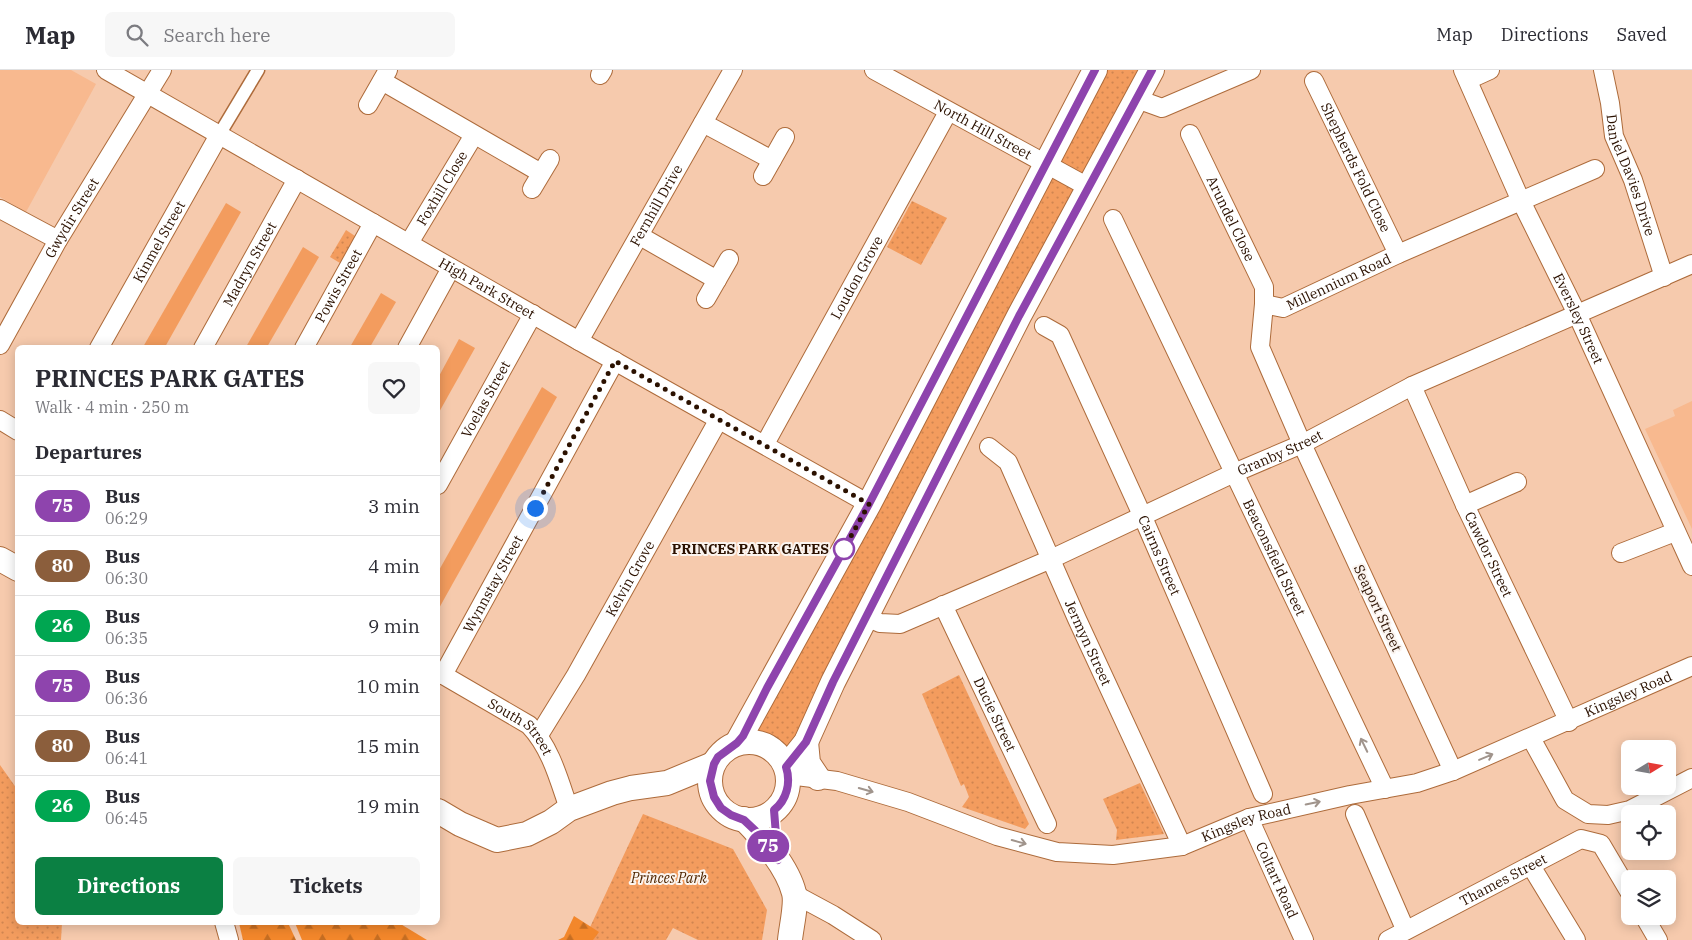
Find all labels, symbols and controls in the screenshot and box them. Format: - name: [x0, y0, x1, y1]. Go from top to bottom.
- search box: [105, 12, 455, 57]
- text: Map: [25, 19, 75, 51]
- icon: search: [123, 21, 151, 49]
- text: Search here: [163, 23, 270, 47]
- text: Map: [1436, 23, 1473, 46]
- text: Directions: [1501, 23, 1589, 46]
- text: Saved: [1617, 23, 1667, 46]
- street label: North Hill Street: [931, 96, 1035, 163]
- street label: Shepherds Fold Close: [1317, 100, 1395, 235]
- street label: Daniel Davies Drive: [1602, 113, 1659, 238]
- street label: Foxhill Close: [413, 147, 471, 229]
- street label: Fernhill Drive: [626, 161, 686, 249]
- street label: Arundel Close: [1203, 173, 1259, 264]
- street label: Gwydir Street: [41, 174, 103, 261]
- street label: Kinmel Street: [129, 198, 189, 286]
- street label: Madryn Street: [219, 219, 280, 310]
- street label: Loudon Grove: [827, 233, 887, 322]
- street label: Powis Street: [311, 246, 366, 326]
- street label: Millennium Road: [1283, 249, 1394, 314]
- street label: High Park Street: [435, 254, 538, 323]
- street label: Eversley Street: [1549, 270, 1608, 367]
- street label: Voelas Street: [457, 358, 514, 441]
- text: PRINCES PARK GATES: [35, 362, 305, 394]
- button: heart: [368, 362, 420, 414]
- text: Walk · 4 min · 250 m: [35, 397, 189, 417]
- street label: Granby Street: [1235, 426, 1326, 480]
- text: Departures: [35, 440, 142, 464]
- text: Bus: [105, 484, 140, 508]
- text: 75: [52, 494, 73, 517]
- text: 3 min: [368, 494, 420, 518]
- your location: [523, 496, 548, 521]
- street label: Beaconsfield Street: [1239, 496, 1310, 619]
- text: 06:29: [105, 508, 148, 528]
- street label: Cawdor Street: [1461, 509, 1517, 600]
- street label: Cairns Street: [1134, 512, 1185, 598]
- street label: Wynnstay Street: [459, 532, 527, 636]
- street label: Kelvin Grove: [601, 537, 658, 620]
- marker: PRINCES PARK GATES: [833, 538, 855, 560]
- place label: PRINCES PARK GATES: [672, 540, 829, 558]
- text: Bus: [105, 544, 140, 568]
- text: 80: [52, 554, 73, 577]
- text: 4 min: [368, 554, 420, 578]
- street label: Seaport Street: [1350, 562, 1406, 654]
- text: 06:30: [105, 568, 148, 588]
- street label: Jermyn Street: [1061, 597, 1116, 689]
- text: Bus: [105, 604, 140, 628]
- text: 26: [52, 614, 73, 637]
- text: 9 min: [368, 614, 420, 638]
- text: 06:35: [105, 628, 148, 648]
- text: Bus: [105, 664, 140, 688]
- street label: Kingsley Road: [1582, 667, 1675, 721]
- text: 75: [52, 674, 73, 697]
- text: 10 min: [357, 674, 420, 698]
- street label: Ducie Street: [970, 674, 1020, 754]
- text: 06:36: [105, 688, 148, 708]
- street label: South Street: [485, 694, 557, 758]
- text: Bus: [105, 724, 140, 748]
- text: 80: [52, 734, 73, 757]
- text: 15 min: [357, 734, 420, 758]
- one-way arrow: [1358, 738, 1368, 753]
- north arrow: [1621, 740, 1676, 795]
- map controls: [1621, 740, 1676, 925]
- text: 06:41: [105, 748, 148, 768]
- one-way arrow: [1478, 751, 1493, 761]
- text: Bus: [105, 784, 140, 808]
- one-way arrow: [857, 785, 873, 795]
- text: 26: [52, 794, 73, 817]
- text: 19 min: [357, 794, 420, 818]
- one-way arrow: [1305, 798, 1321, 807]
- street label: Kingsley Road: [1199, 800, 1293, 846]
- button: locate: [1621, 805, 1676, 860]
- text: 06:45: [105, 808, 148, 828]
- line badge: 75: [746, 830, 790, 862]
- text: 75: [757, 834, 779, 857]
- one-way arrow: [1011, 838, 1027, 847]
- street label: Coltart Road: [1252, 839, 1302, 921]
- street label: Thames Street: [1457, 850, 1550, 910]
- button: Directions: [35, 857, 223, 915]
- button: Tickets: [233, 857, 420, 915]
- park label: Princes Park: [630, 869, 708, 887]
- button: layers: [1621, 870, 1676, 925]

